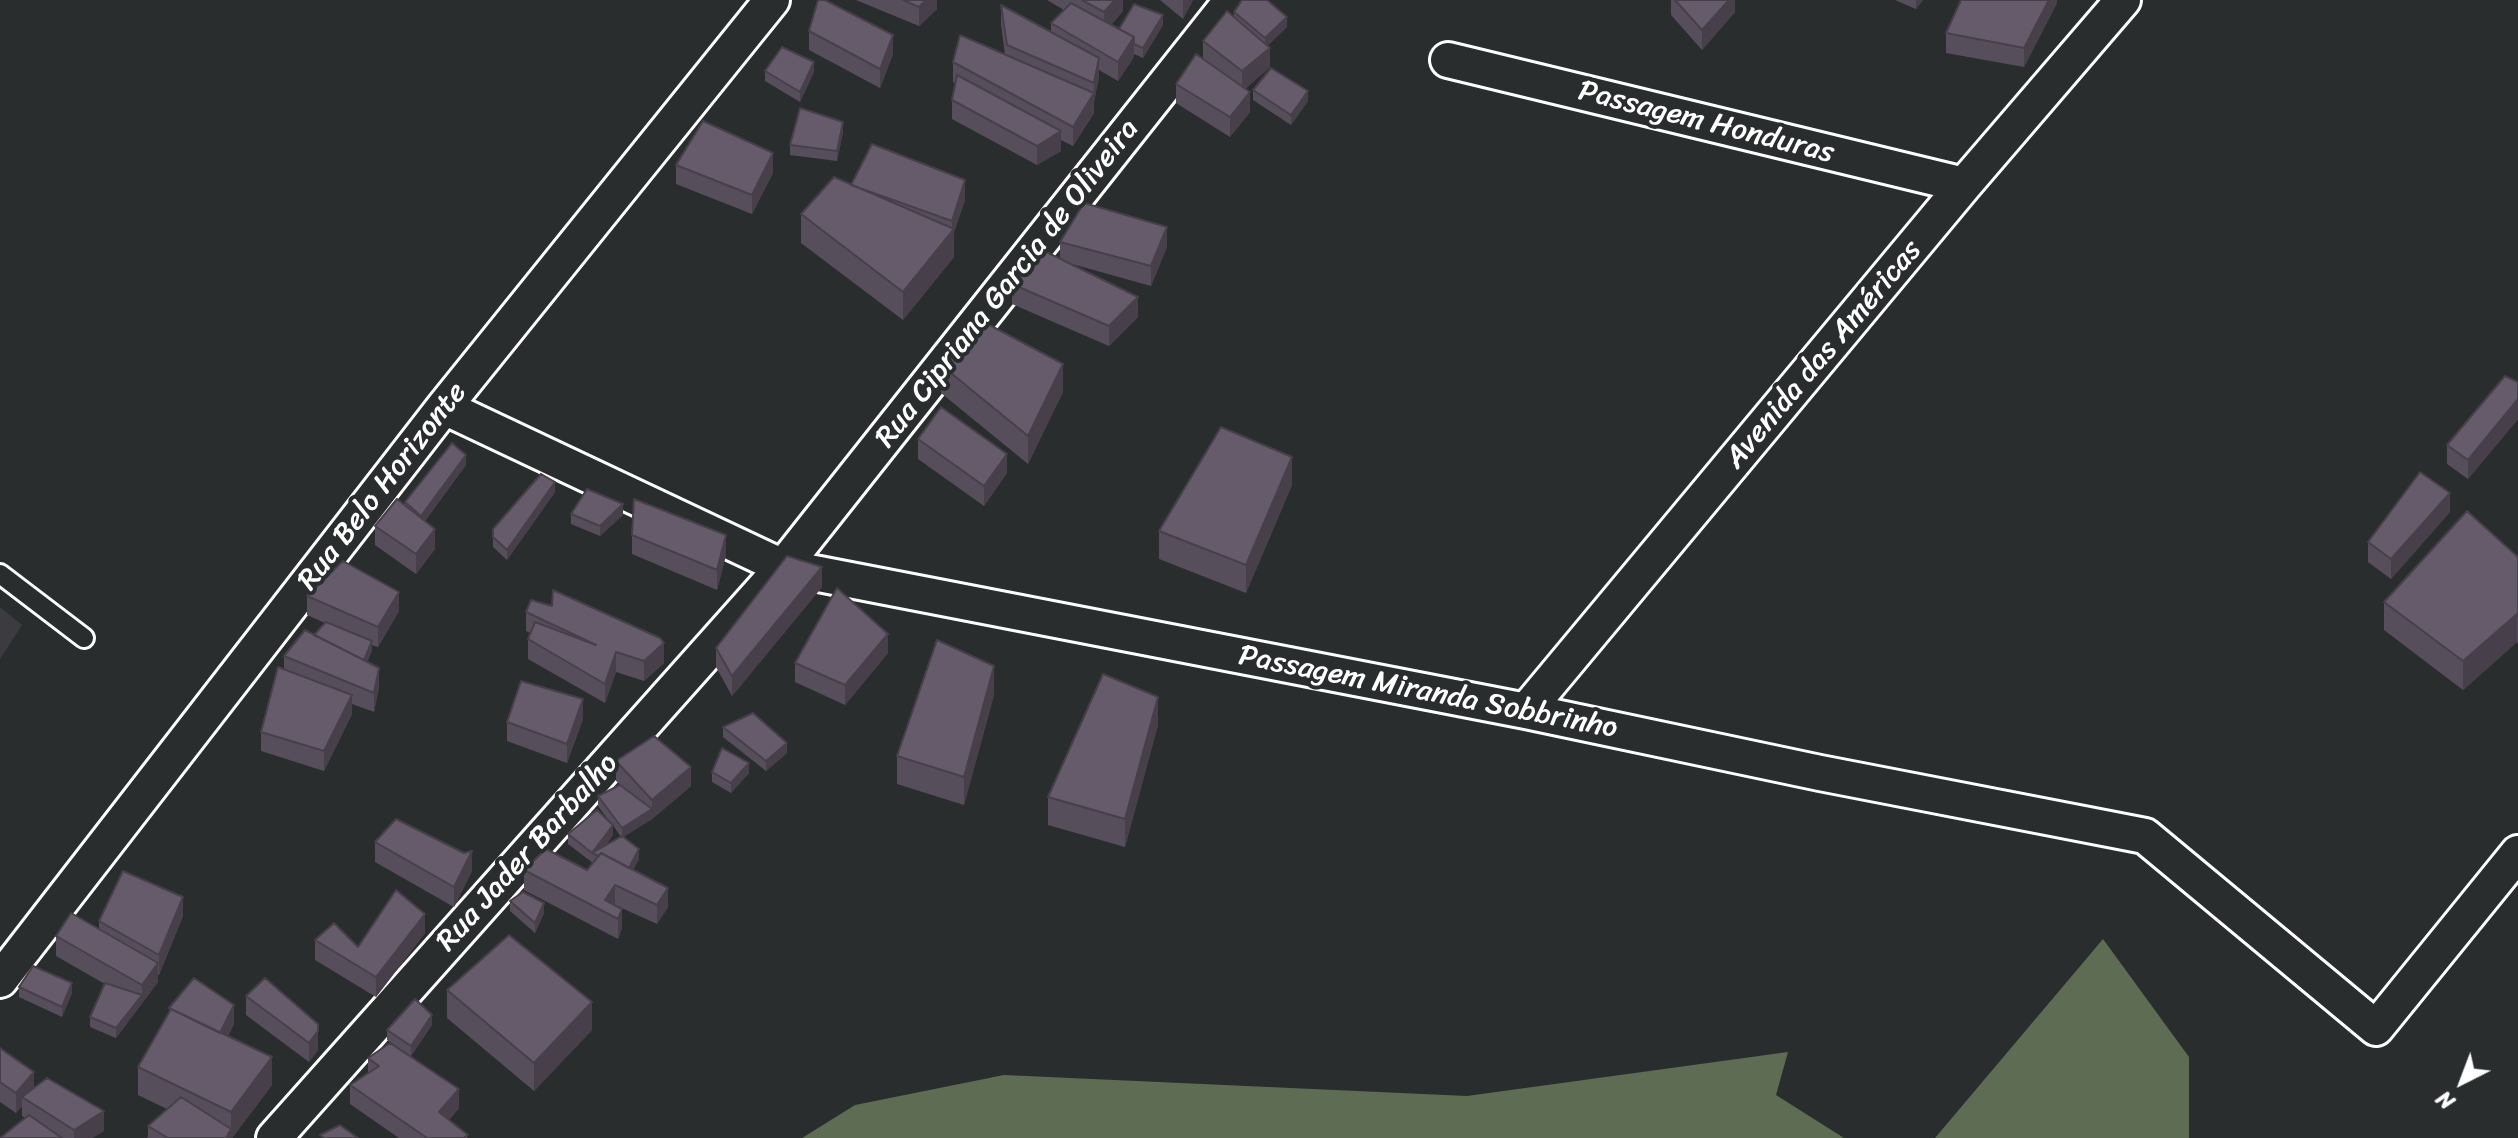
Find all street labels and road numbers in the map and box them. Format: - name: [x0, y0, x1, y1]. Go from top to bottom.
- street label: Passagem Honduras: [1574, 74, 1838, 172]
- street label: Rua Cipriana Garcia de Oliveira: [868, 112, 1148, 456]
- street label: Avenida das Américas: [1718, 233, 1930, 477]
- street label: Rua Belo Horizonte: [291, 376, 475, 598]
- street label: Passagem Miranda Sobbrinho: [1235, 639, 1621, 747]
- street label: Rua Jader Barbalho: [430, 747, 626, 959]

